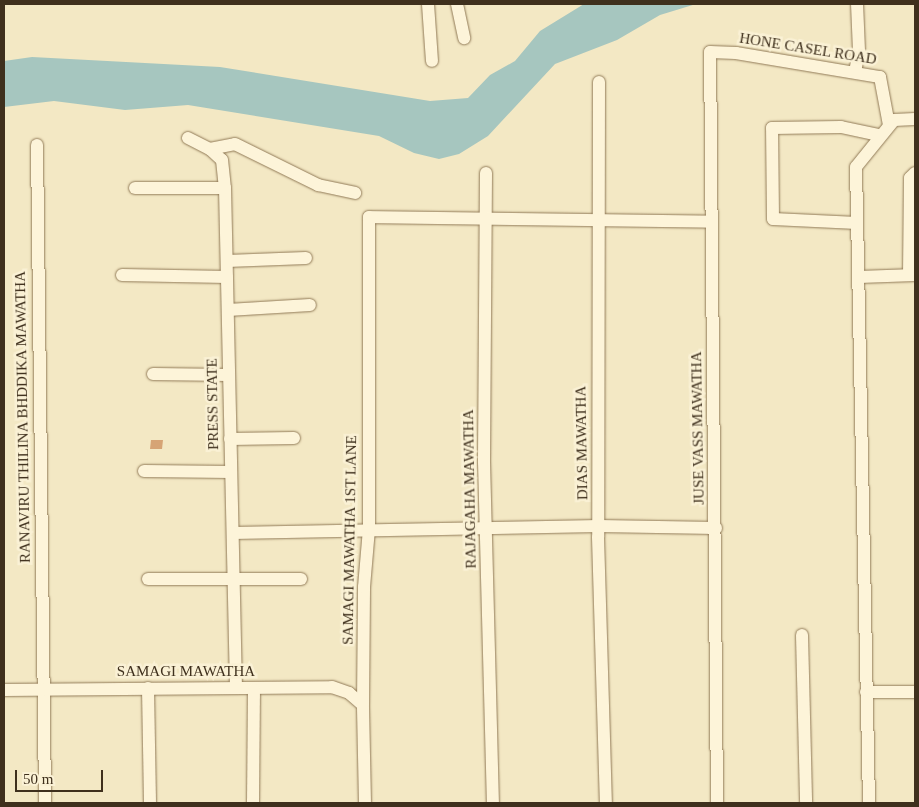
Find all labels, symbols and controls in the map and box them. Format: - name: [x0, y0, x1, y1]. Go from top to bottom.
- street label: HONE CASEL ROAD: [738, 29, 878, 69]
- street label: RANAVIRU THILINA BHDDIKA MAWATHA: [11, 270, 35, 564]
- street label: JUSE VASS MAWATHA: [688, 351, 708, 505]
- street label: PRESS STATE: [203, 358, 223, 450]
- street label: DIAS MAWATHA: [572, 386, 592, 500]
- street label: RAJAGAHA MAWATHA: [460, 409, 480, 569]
- street label: SAMAGI MAWATHA 1ST LANE: [339, 434, 361, 646]
- street label: SAMAGI MAWATHA: [117, 663, 255, 681]
- scale bar: [18, 760, 105, 792]
- text: 50 m: [23, 771, 53, 787]

